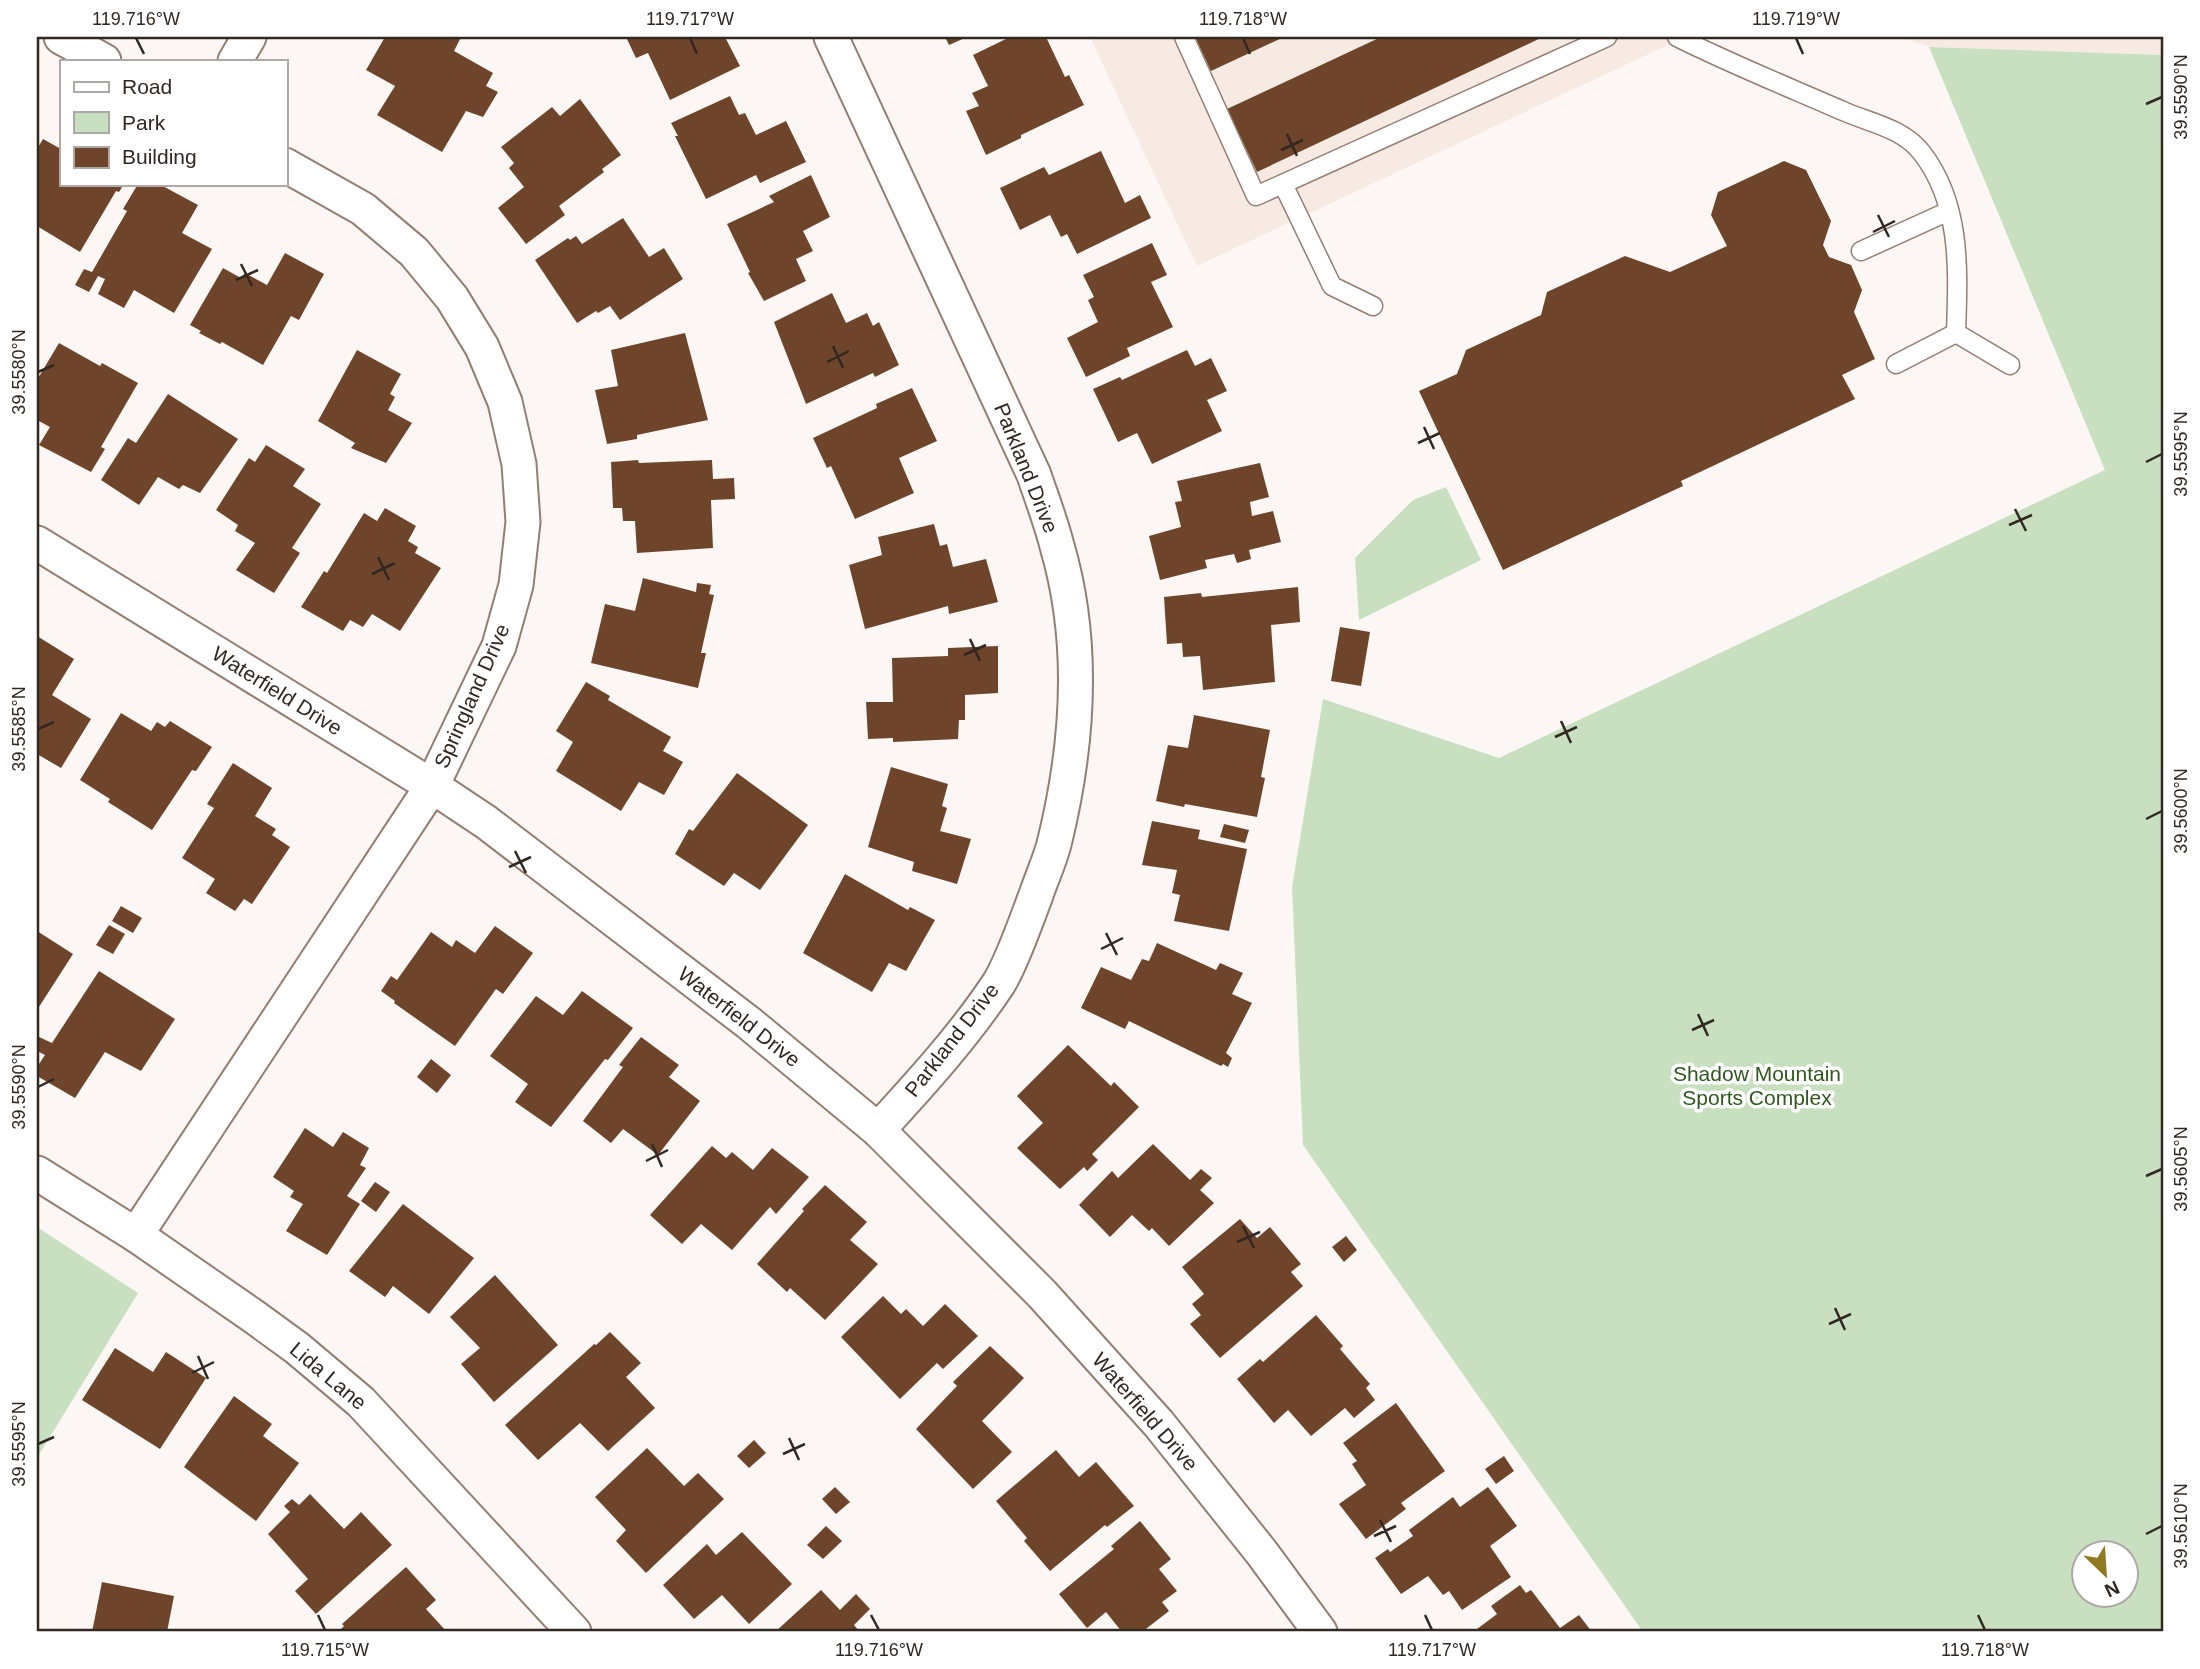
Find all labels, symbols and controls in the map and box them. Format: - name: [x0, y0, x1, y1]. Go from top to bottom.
- text: 119.716°W: [92, 9, 180, 29]
- text: 119.717°W: [646, 9, 734, 29]
- text: 119.718°W: [1199, 9, 1287, 29]
- text: 119.719°W: [1752, 9, 1840, 29]
- text: 39.5590°N: [2171, 54, 2191, 140]
- legend: [60, 60, 287, 186]
- text: Road: [122, 75, 172, 98]
- text: Park: [122, 111, 166, 134]
- text: Building: [122, 145, 197, 168]
- text: 39.5580°N: [9, 329, 29, 415]
- street label: Parkland Drive: [990, 400, 1063, 536]
- text: 39.5595°N: [2171, 411, 2191, 497]
- street label: Springland Drive: [429, 620, 514, 771]
- street label: Waterfield Drive: [208, 641, 346, 740]
- text: 39.5585°N: [9, 686, 29, 772]
- text: 39.5600°N: [2171, 768, 2191, 854]
- street label: Waterfield Drive: [674, 962, 805, 1071]
- street label: Parkland Drive: [900, 978, 1003, 1101]
- text: 39.5590°N: [9, 1044, 29, 1130]
- park label: Shadow Mountain Sports Complex: [1673, 1062, 1841, 1109]
- text: 39.5605°N: [2171, 1126, 2191, 1212]
- street label: Lida Lane: [286, 1337, 371, 1414]
- street label: Waterfield Drive: [1088, 1348, 1203, 1475]
- text: 39.5595°N: [9, 1401, 29, 1487]
- text: 39.5610°N: [2171, 1483, 2191, 1569]
- north arrow: [2070, 1540, 2140, 1610]
- text: N: [2101, 1577, 2123, 1601]
- text: 119.715°W: [281, 1640, 369, 1660]
- text: 119.716°W: [835, 1640, 923, 1660]
- text: 119.717°W: [1388, 1640, 1476, 1660]
- text: 119.718°W: [1941, 1640, 2029, 1660]

